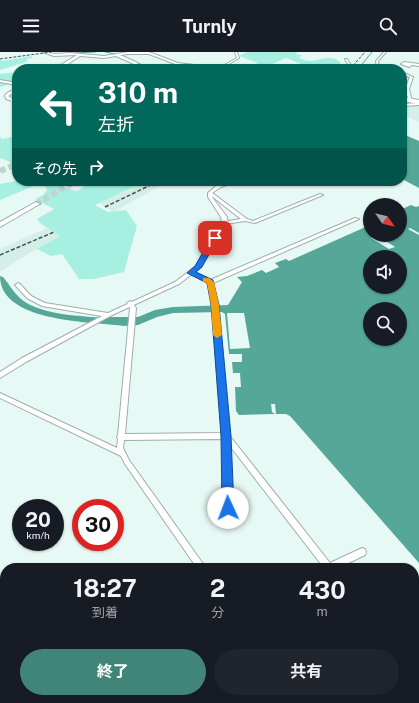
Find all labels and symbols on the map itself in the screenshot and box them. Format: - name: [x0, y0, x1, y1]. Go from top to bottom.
- north arrow: [363, 198, 407, 242]
- pin: [198, 221, 232, 255]
- position arrow: [207, 487, 249, 529]
- speed limit sign: 30: [72, 499, 124, 551]

